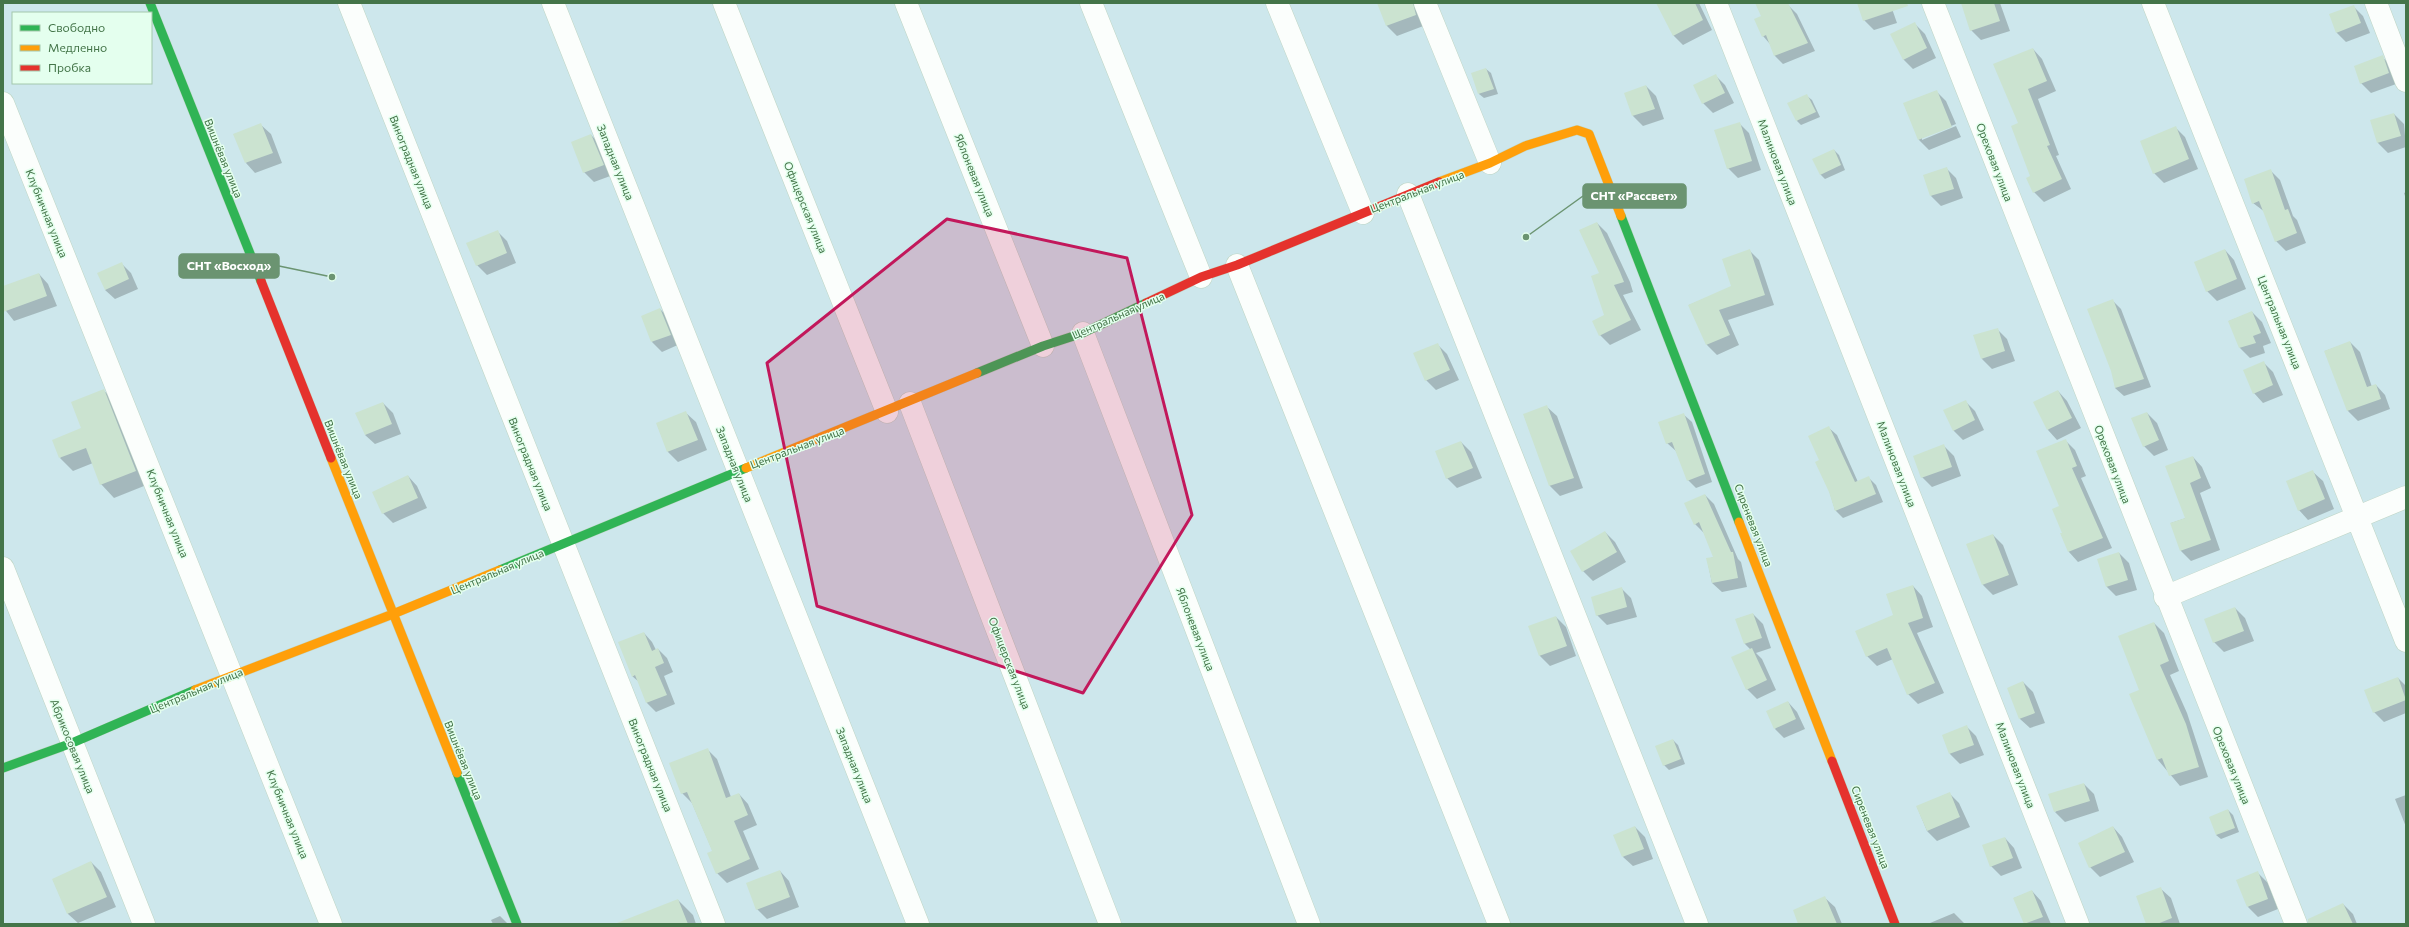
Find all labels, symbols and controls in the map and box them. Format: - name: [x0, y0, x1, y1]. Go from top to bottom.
- legend: [12, 12, 152, 84]
- text: Свободно: [48, 20, 105, 34]
- text: Медленно: [48, 40, 107, 54]
- text: Пробка: [48, 60, 91, 74]
- street label: Виноградная улица: [387, 113, 437, 211]
- street label: Вишнёвая улица: [202, 117, 246, 199]
- street label: Малиновая улица: [1756, 117, 1800, 207]
- street label: Ореховая улица: [1974, 121, 2016, 203]
- street label: Западная улица: [595, 122, 637, 202]
- street label: Яблоневая улица: [952, 132, 998, 218]
- street label: Офицерская улица: [782, 159, 830, 255]
- street label: Клубничная улица: [23, 167, 71, 259]
- street label: Центральная улица: [1368, 167, 1466, 215]
- callout: СНТ «Рассвет»: [1583, 184, 1686, 208]
- text: СНТ «Рассвет»: [1590, 188, 1678, 202]
- callout: СНТ «Восход»: [179, 254, 279, 278]
- text: СНТ «Восход»: [187, 258, 272, 272]
- street label: Центральная улица: [2255, 273, 2305, 371]
- street label: Центральная улица: [1070, 289, 1166, 341]
- street label: Виноградная улица: [506, 415, 556, 513]
- street label: Вишнёвая улица: [322, 418, 366, 500]
- street label: Малиновая улица: [1875, 419, 1919, 509]
- street label: Центральная улица: [748, 423, 846, 471]
- street label: Ореховая улица: [2092, 423, 2134, 505]
- street label: Западная улица: [714, 424, 756, 504]
- street label: Клубничная улица: [144, 467, 192, 559]
- street label: Сиреневая улица: [1732, 482, 1776, 568]
- street label: Центральная улица: [449, 546, 545, 596]
- street label: Яблоневая улица: [1174, 585, 1218, 673]
- street label: Офицерская улица: [986, 615, 1034, 711]
- street label: Центральная улица: [148, 665, 244, 715]
- street label: Абрикосовая улица: [48, 697, 98, 795]
- street label: Виноградная улица: [626, 716, 676, 814]
- street label: Вишнёвая улица: [442, 719, 486, 801]
- street label: Малиновая улица: [1994, 720, 2038, 810]
- street label: Ореховая улица: [2210, 724, 2254, 806]
- street label: Западная улица: [834, 725, 876, 805]
- street label: Клубничная улица: [264, 768, 312, 860]
- street label: Сиреневая улица: [1849, 784, 1893, 870]

